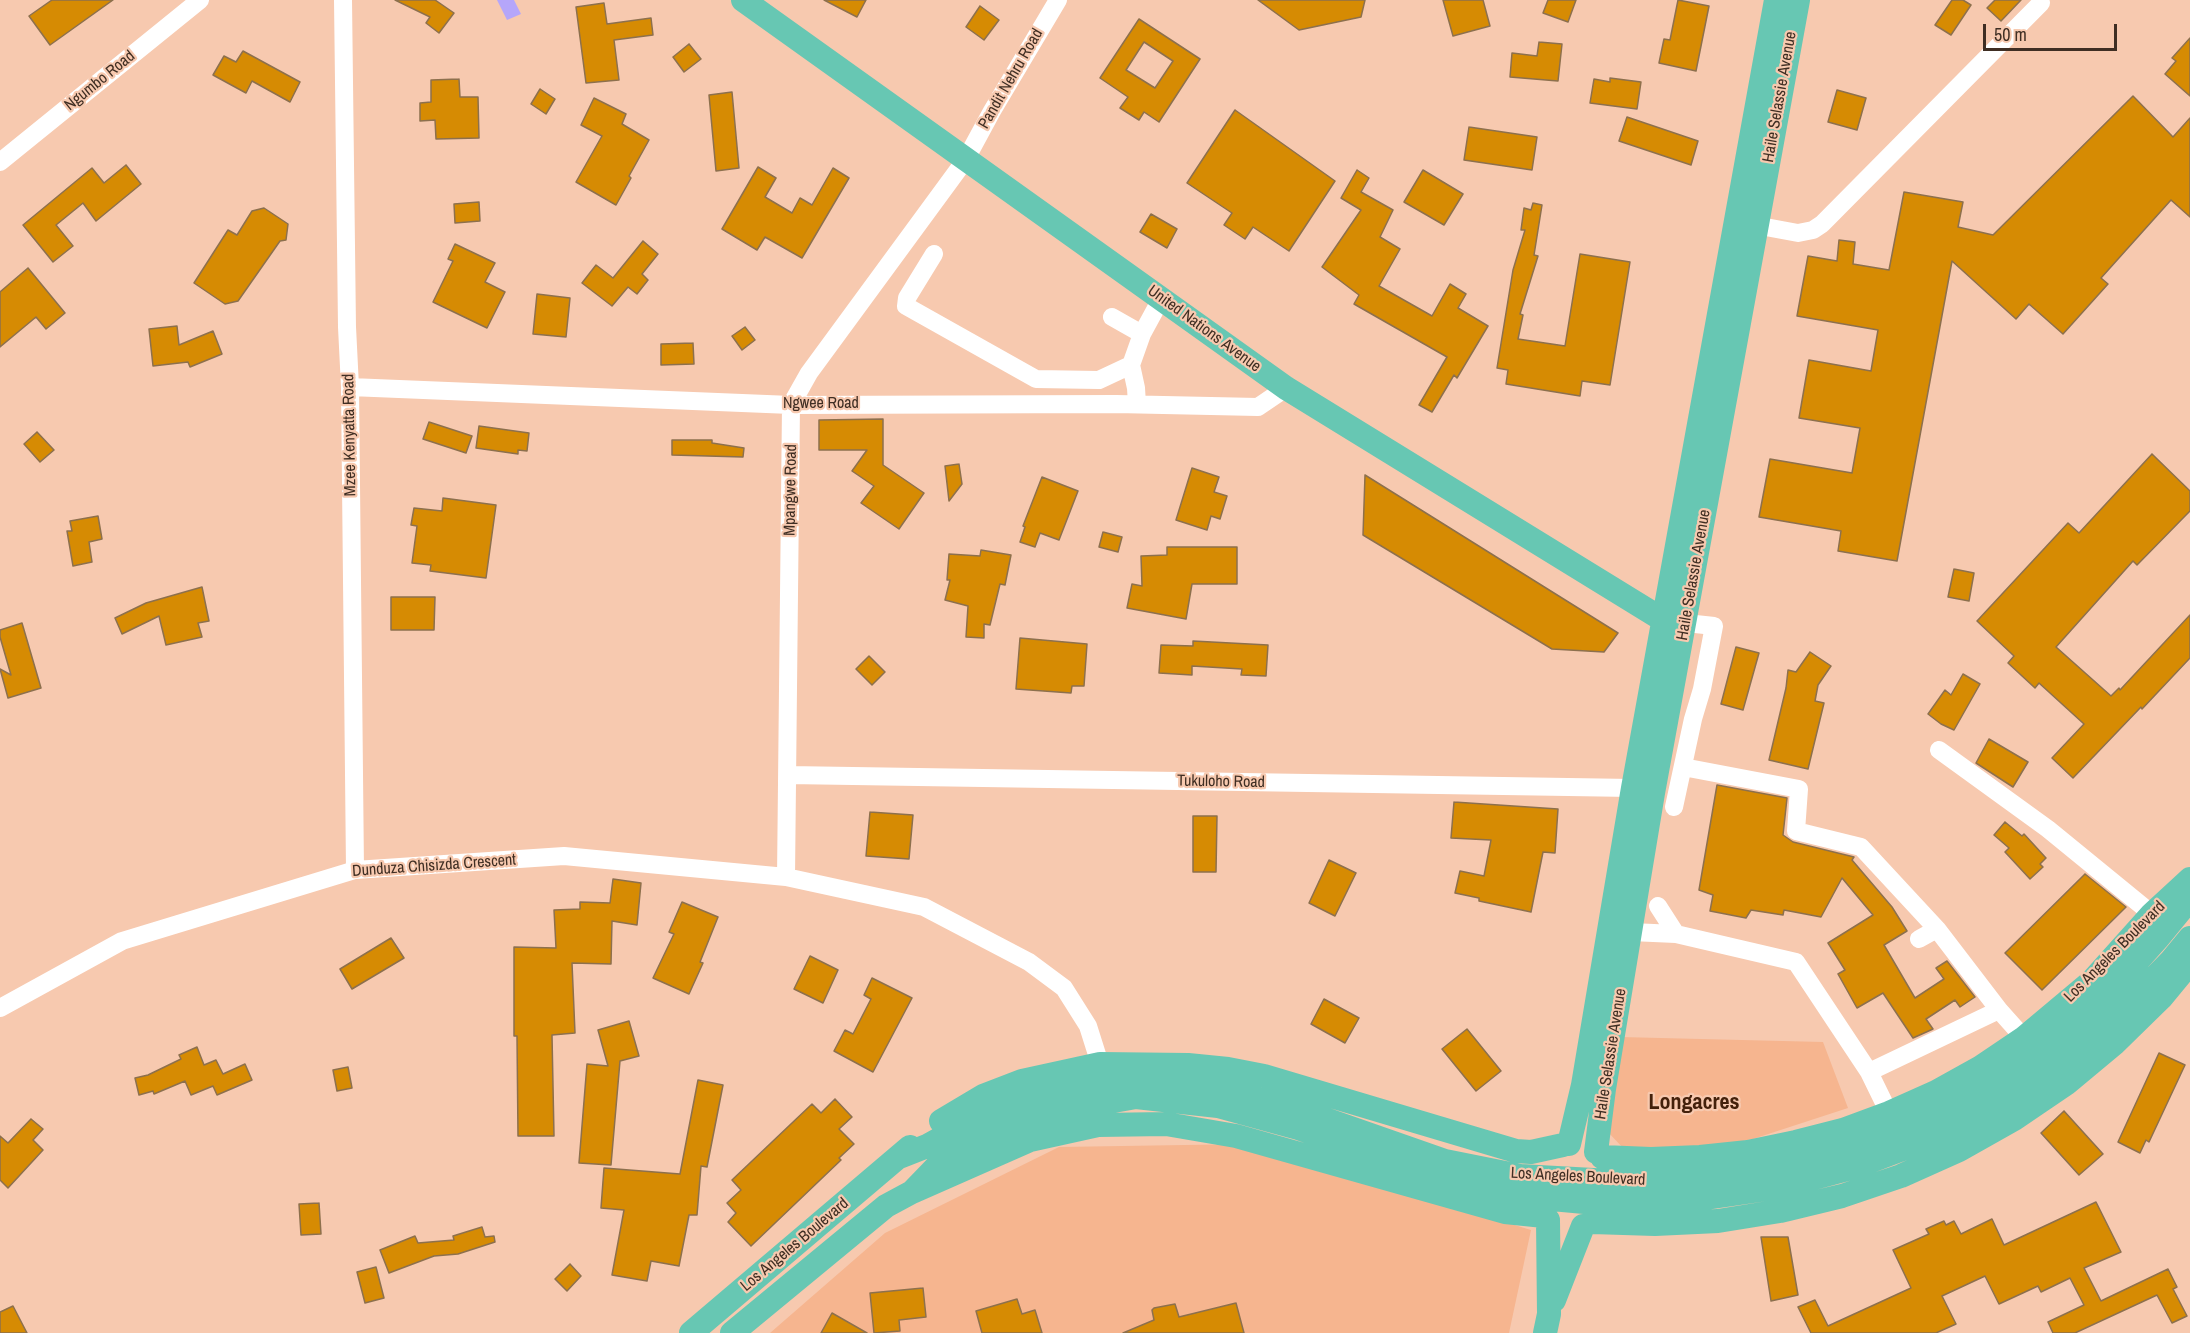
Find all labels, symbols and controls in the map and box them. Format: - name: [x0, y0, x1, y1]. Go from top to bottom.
- scale bar: [1986, 12, 2120, 50]
- text: 50 m: [1994, 22, 2027, 47]
- street label: Pandit Nehru Road: [975, 26, 1047, 132]
- street label: Haile Selassie Avenue: [1759, 30, 1801, 164]
- street label: Ngumbo Road: [61, 47, 139, 115]
- street label: United Nations Avenue: [1144, 281, 1264, 377]
- street label: Mzee Kenyatta Road: [339, 374, 361, 496]
- street label: Ngwee Road: [783, 394, 859, 414]
- street label: Mpangwe Road: [781, 444, 801, 536]
- street label: Haile Selassie Avenue: [1673, 508, 1715, 642]
- street label: Tukuloho Road: [1177, 772, 1265, 792]
- street label: Dunduza Chisizda Crescent: [351, 851, 517, 881]
- street label: Los Angeles Boulevard: [2061, 898, 2169, 1006]
- street label: Haile Selassie Avenue: [1591, 987, 1631, 1121]
- district label: Longacres: [1648, 1090, 1740, 1116]
- street label: Los Angeles Boulevard: [1510, 1164, 1646, 1190]
- street label: Los Angeles Boulevard: [737, 1194, 853, 1296]

